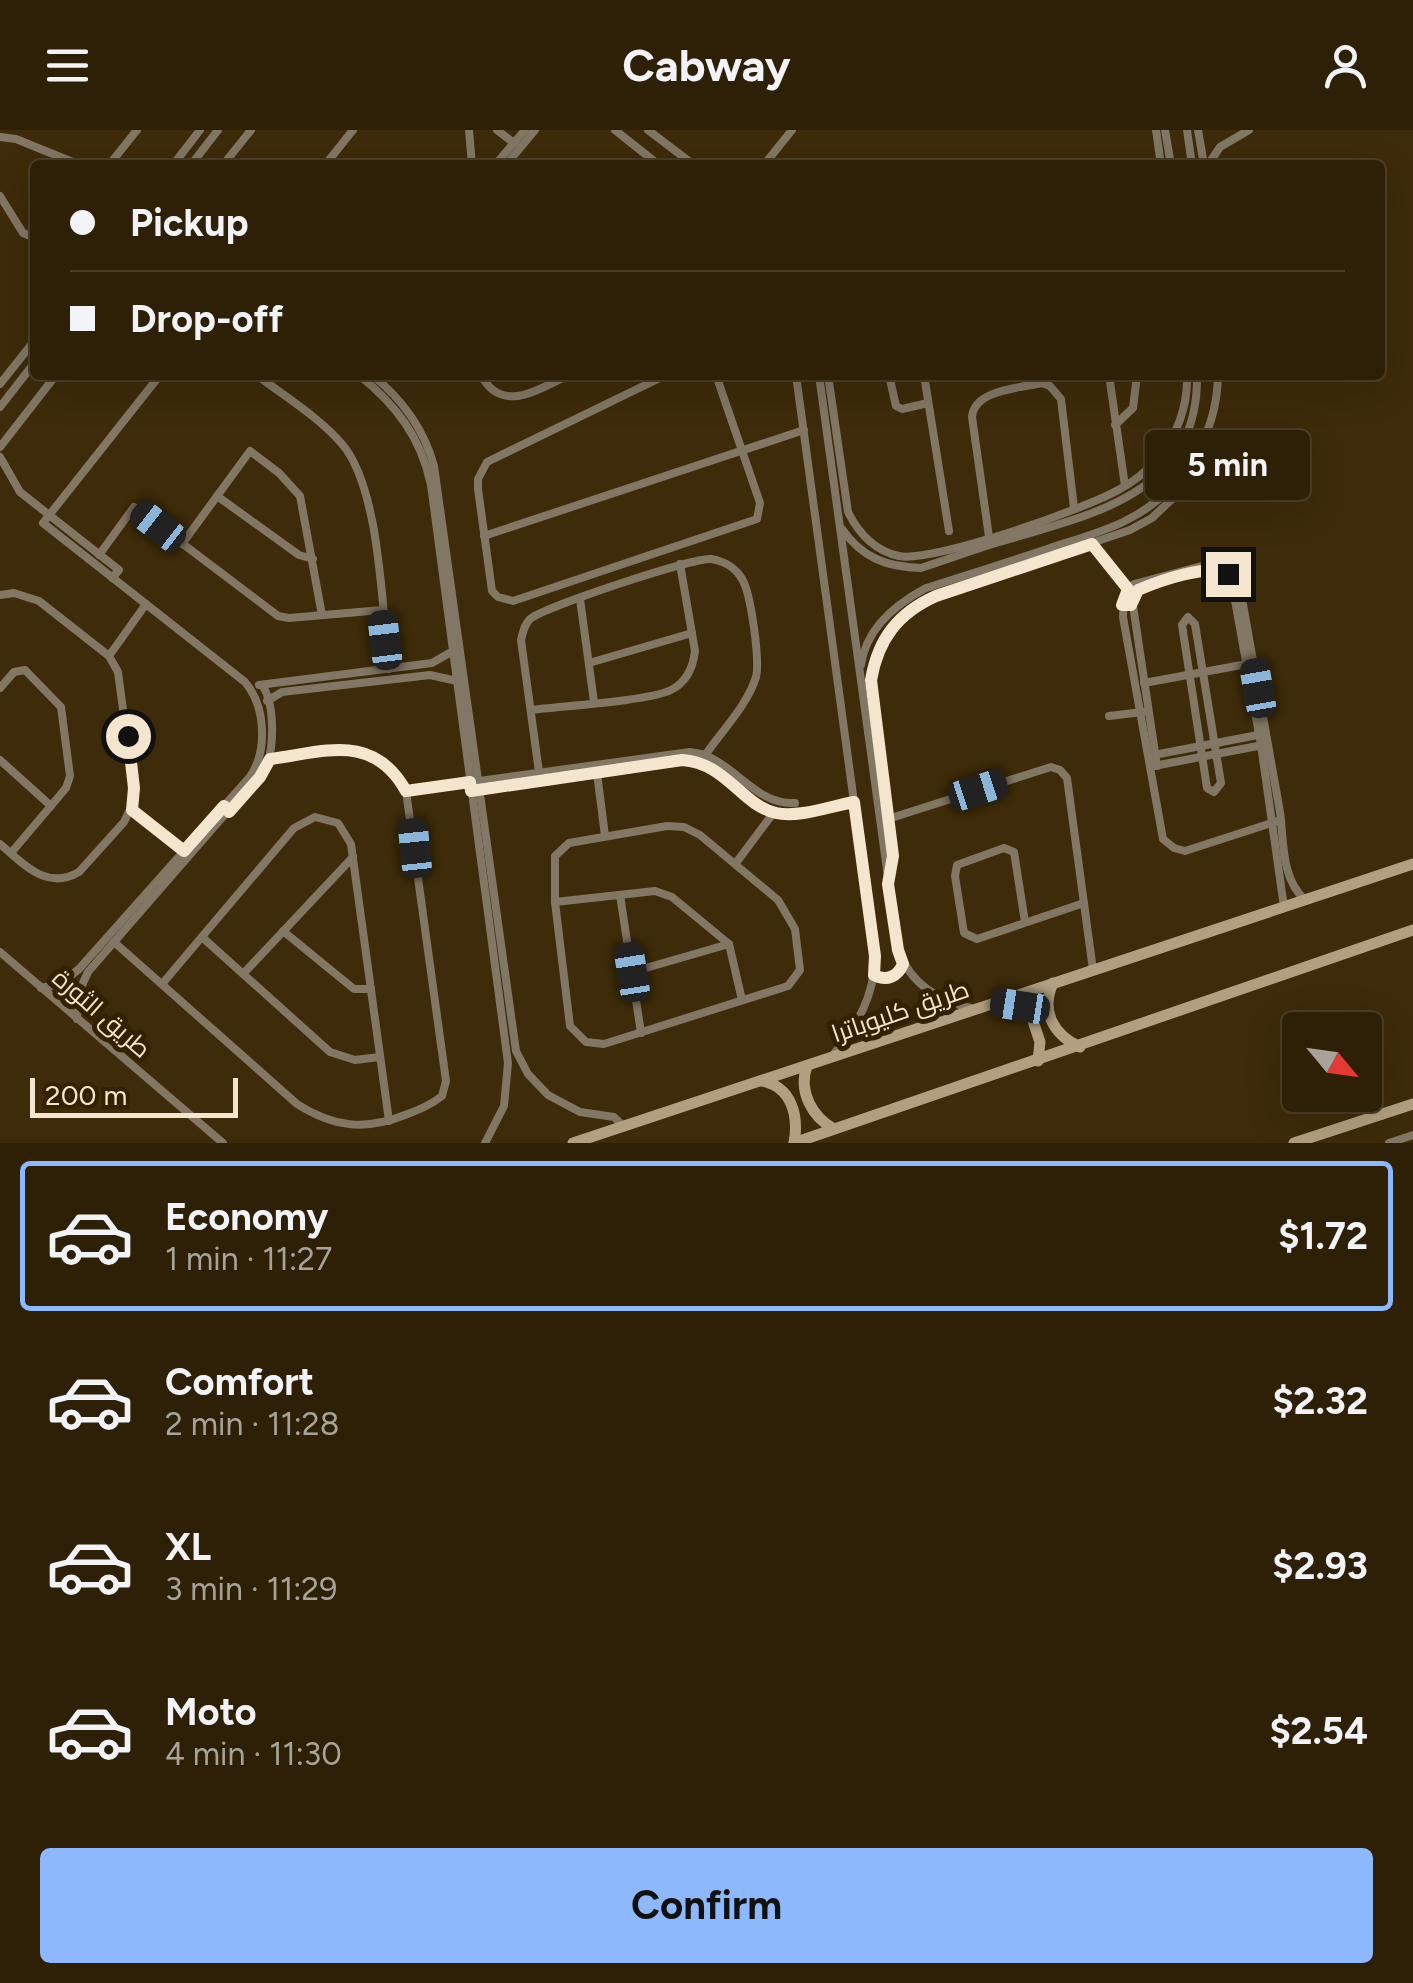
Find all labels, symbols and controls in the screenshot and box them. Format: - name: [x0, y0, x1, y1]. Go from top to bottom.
- icon: menu: [40, 38, 95, 93]
- text: Cabway: [622, 38, 791, 92]
- icon: person: [1318, 38, 1373, 93]
- text: Pickup: [130, 200, 248, 246]
- text: Drop-off: [130, 296, 283, 342]
- callout: 5 min: [1146, 429, 1310, 499]
- text: 5 min: [1187, 446, 1268, 484]
- car: [125, 496, 191, 556]
- route end: [1206, 552, 1251, 597]
- car: [366, 608, 404, 672]
- car: [1238, 656, 1278, 720]
- route start: [106, 714, 151, 759]
- car: [945, 766, 1011, 814]
- car: [397, 817, 433, 879]
- car: [612, 940, 652, 1004]
- street label: طريق الثورة: [46, 962, 157, 1064]
- street label: طريق كليوباترا: [827, 973, 973, 1049]
- car: [988, 986, 1052, 1026]
- north arrow: [1282, 1012, 1382, 1112]
- map controls: [1282, 1012, 1382, 1112]
- scale bar: [30, 1073, 238, 1118]
- text: 200 m: [45, 1078, 127, 1112]
- icon: car: [45, 1191, 135, 1281]
- text: Economy: [165, 1194, 328, 1240]
- text: $1.72: [1278, 1213, 1368, 1259]
- text: 1 min · 11:27: [165, 1240, 332, 1278]
- icon: car: [45, 1356, 135, 1446]
- text: Comfort: [165, 1359, 314, 1405]
- text: $2.32: [1272, 1378, 1368, 1424]
- text: 2 min · 11:28: [165, 1405, 339, 1443]
- icon: car: [45, 1521, 135, 1611]
- text: XL: [165, 1524, 211, 1570]
- text: $2.93: [1272, 1543, 1368, 1589]
- text: 3 min · 11:29: [165, 1570, 337, 1608]
- icon: car: [45, 1686, 135, 1776]
- text: Moto: [165, 1689, 257, 1735]
- text: $2.54: [1269, 1708, 1368, 1754]
- text: 4 min · 11:30: [165, 1735, 342, 1773]
- button: Confirm: [40, 1848, 1373, 1963]

